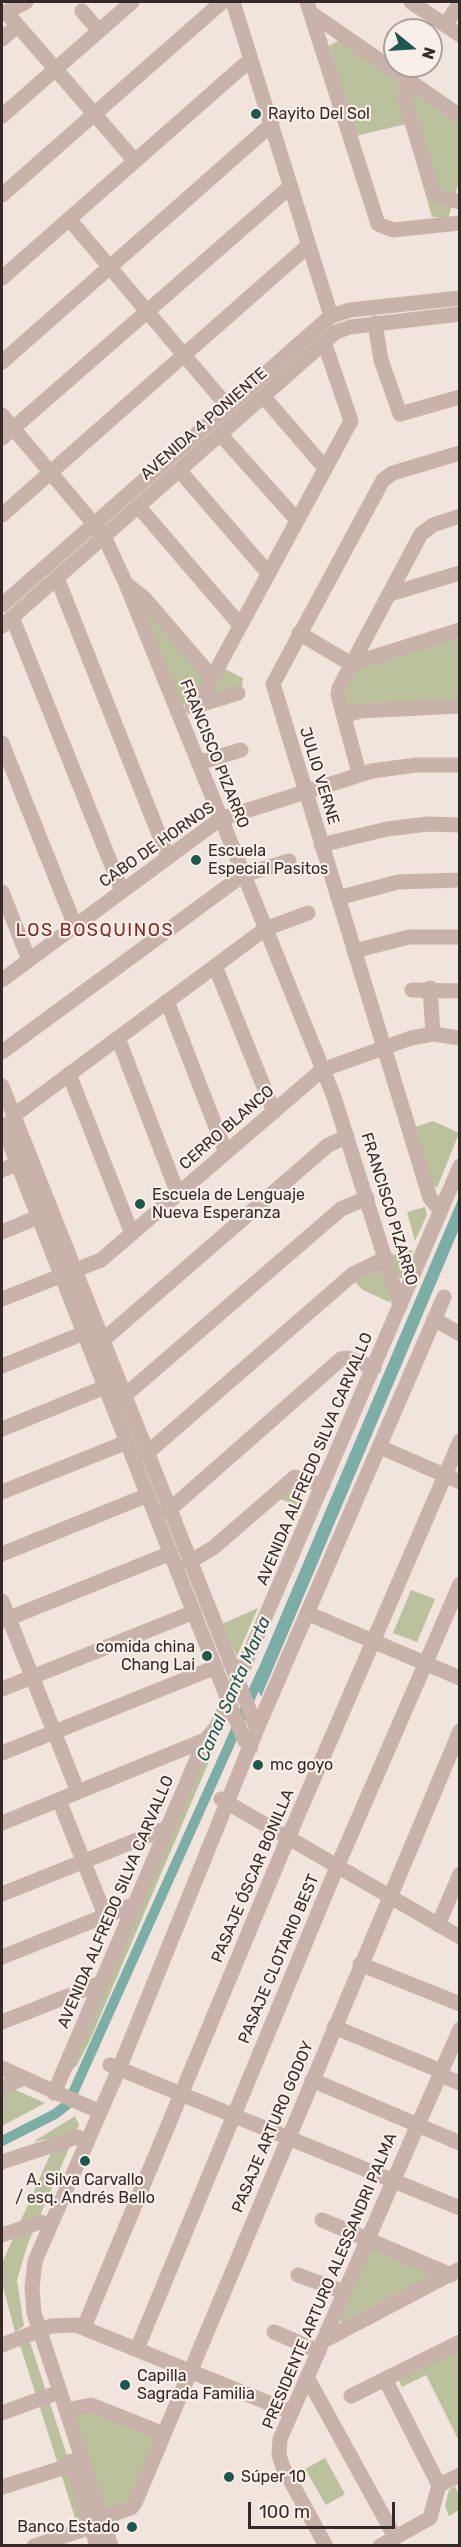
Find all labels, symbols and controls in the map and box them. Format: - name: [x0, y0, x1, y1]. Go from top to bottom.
- north arrow: [383, 18, 443, 78]
- text: N: [418, 45, 440, 62]
- place label: Rayito Del Sol: [268, 104, 370, 124]
- marker: Rayito Del Sol: [249, 107, 263, 121]
- street label: AVENIDA 4 PONIENTE: [137, 364, 271, 484]
- street label: FRANCISCO PIZARRO: [175, 677, 253, 831]
- street label: JULIO VERNE: [295, 725, 343, 827]
- street label: CABO DE HORNOS: [96, 798, 218, 892]
- place label: Escuela Especial Pasitos: [208, 841, 328, 879]
- marker: Escuela Especial Pasitos: [189, 853, 203, 867]
- district label: LOS BOSQUINOS: [16, 920, 174, 942]
- street label: CERRO BLANCO: [176, 1082, 278, 1174]
- street label: FRANCISCO PIZARRO: [357, 1130, 421, 1288]
- place label: Escuela de Lenguaje Nueva Esperanza: [152, 1185, 305, 1223]
- marker: Escuela de Lenguaje Nueva Esperanza: [133, 1197, 147, 1211]
- street label: AVENIDA ALFREDO SILVA CARVALLO: [253, 1330, 377, 1588]
- water label: Canal Santa Marta: [192, 1613, 276, 1765]
- place label: comida china Chang Lai: [96, 1637, 195, 1675]
- marker: comida china Chang Lai: [200, 1649, 214, 1663]
- place label: mc goyo: [270, 1755, 333, 1775]
- marker: mc goyo: [251, 1758, 265, 1772]
- street label: AVENIDA ALFREDO SILVA CARVALLO: [54, 1773, 178, 2031]
- street label: PASAJE ÓSCAR BONILLA: [208, 1786, 298, 1966]
- street label: PASAJE CLOTARIO BEST: [235, 1871, 323, 2047]
- street label: PASAJE ARTURO GODOY: [228, 2038, 318, 2216]
- street label: PRESIDENTE ARTURO ALESSANDRI PALMA: [259, 2130, 401, 2432]
- marker: A. Silva Carvallo / esq. Andrés Bello: [78, 2154, 92, 2168]
- place label: A. Silva Carvallo / esq. Andrés Bello: [15, 2170, 155, 2208]
- place label: Capilla Sagrada Familia: [137, 2366, 255, 2404]
- marker: Capilla Sagrada Familia: [118, 2378, 132, 2392]
- place label: Súper 10: [241, 2467, 306, 2487]
- marker: Súper 10: [222, 2470, 236, 2484]
- scale bar: [251, 2490, 398, 2528]
- text: 100 m: [259, 2501, 310, 2523]
- place label: Banco Estado: [17, 2517, 120, 2537]
- marker: Banco Estado: [125, 2520, 139, 2534]

